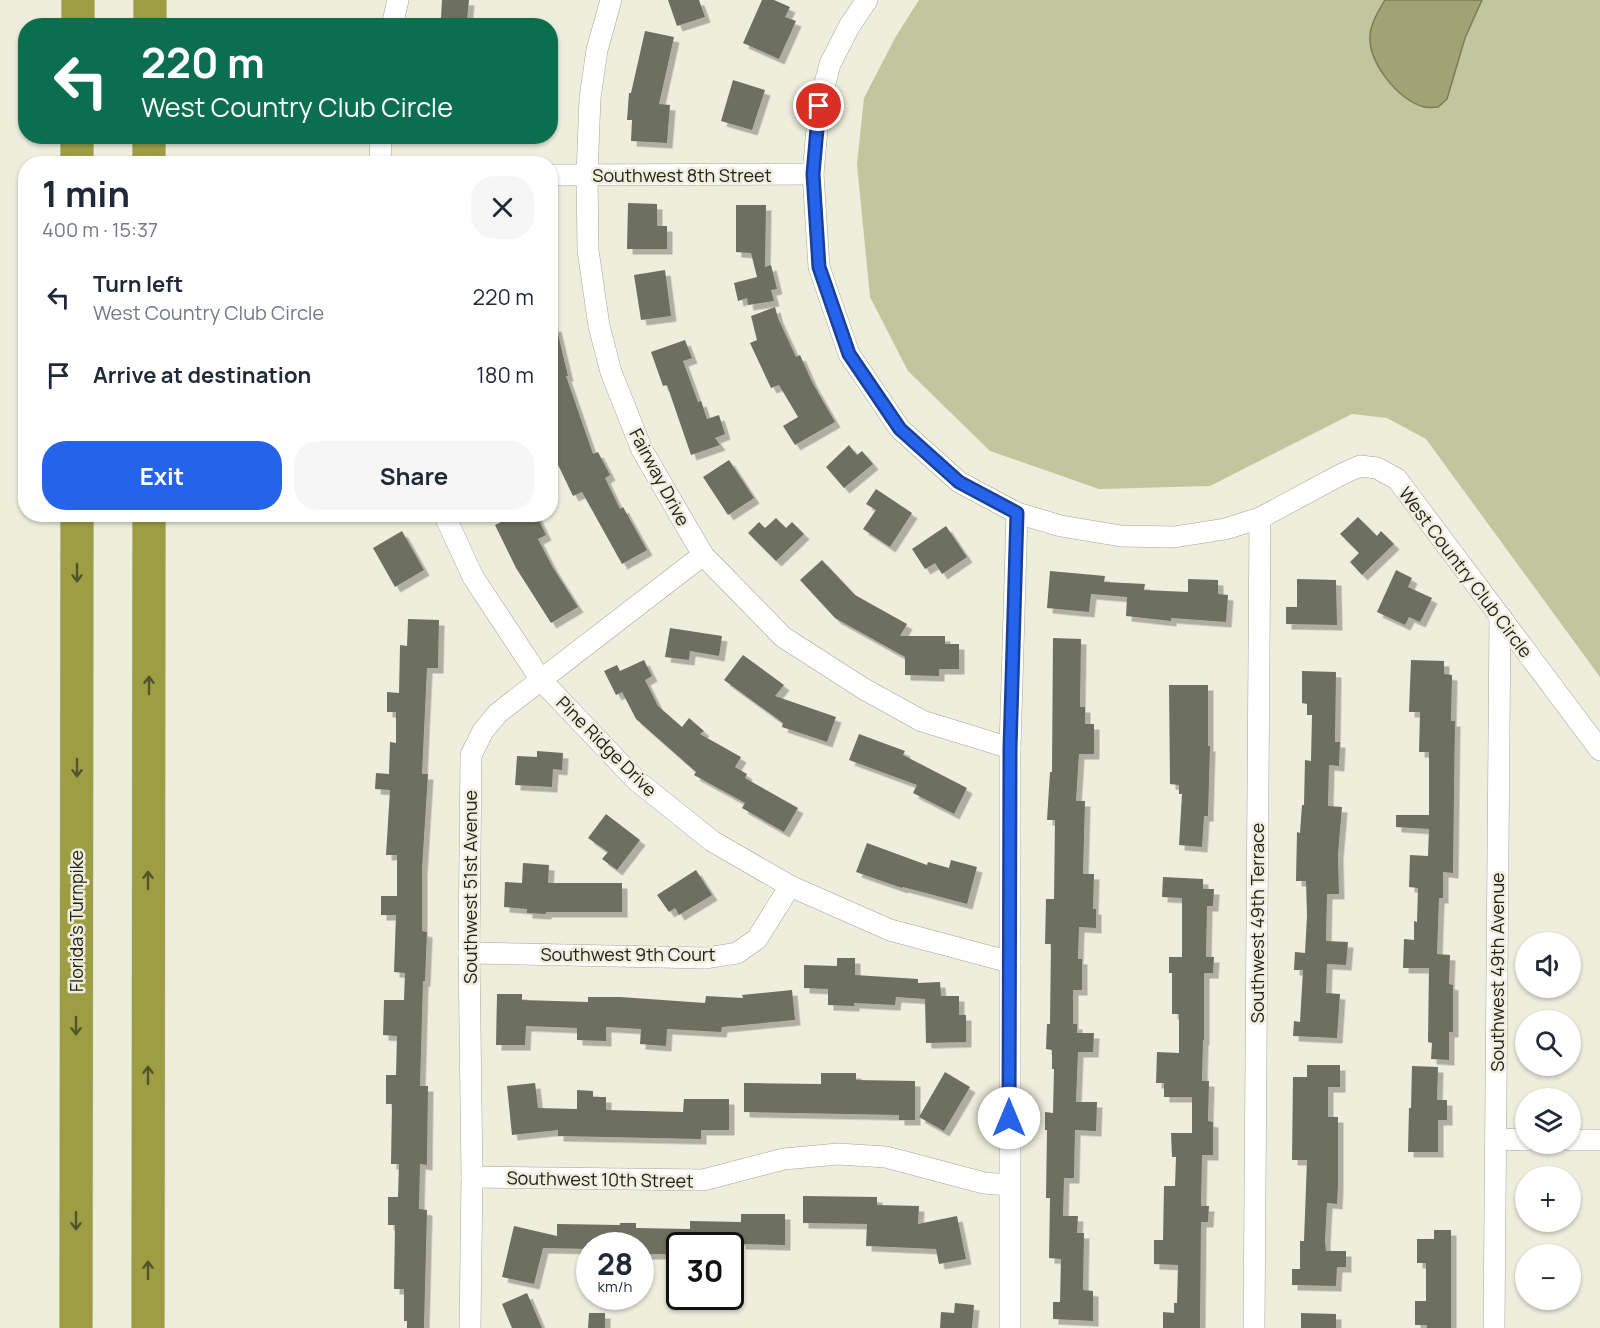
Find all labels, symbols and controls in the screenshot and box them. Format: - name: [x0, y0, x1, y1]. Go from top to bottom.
- text: 220 m: [141, 33, 265, 91]
- icon: left: [42, 42, 120, 120]
- pin: [793, 80, 844, 131]
- text: West Country Club Circle: [141, 88, 453, 125]
- icon: arrive: [802, 89, 835, 122]
- street label: Southwest 8th Street: [592, 163, 772, 187]
- text: 1 min: [42, 169, 130, 218]
- button: close: [471, 176, 534, 239]
- text: 400 m · 15:37: [42, 216, 158, 243]
- text: Turn left: [93, 269, 183, 299]
- icon: left: [42, 281, 75, 314]
- text: 220 m: [472, 282, 534, 312]
- text: West Country Club Circle: [93, 299, 324, 326]
- icon: arrive: [42, 359, 75, 392]
- text: Arrive at destination: [93, 360, 311, 390]
- text: 180 m: [476, 360, 534, 390]
- street label: Fairway Drive: [624, 424, 696, 530]
- button: Exit: [42, 441, 282, 510]
- button: Share: [294, 441, 534, 510]
- street label: West Country Club Circle: [1394, 482, 1538, 662]
- one-way arrow: [71, 562, 83, 582]
- one-way arrow: [143, 675, 155, 695]
- street label: Pine Ridge Drive: [552, 691, 662, 801]
- one-way arrow: [71, 757, 83, 777]
- street label: Southwest 51st Avenue: [458, 790, 482, 984]
- street label: Southwest 49th Terrace: [1245, 823, 1269, 1023]
- street label: Florida's Turnpike: [64, 850, 88, 992]
- one-way arrow: [142, 870, 154, 890]
- street label: Southwest 49th Avenue: [1485, 872, 1509, 1072]
- map controls: [1515, 932, 1581, 1310]
- button: sound: [1515, 932, 1581, 998]
- street label: Southwest 9th Court: [540, 942, 716, 966]
- button: search: [1515, 1010, 1581, 1076]
- one-way arrow: [70, 1015, 82, 1035]
- one-way arrow: [142, 1065, 154, 1085]
- position arrow: [977, 1086, 1041, 1150]
- button: layers: [1515, 1088, 1581, 1154]
- street label: Southwest 10th Street: [506, 1165, 694, 1193]
- button: +: [1515, 1166, 1581, 1232]
- one-way arrow: [70, 1210, 82, 1230]
- speed limit sign: 30: [666, 1232, 744, 1310]
- text: 28: [597, 1243, 633, 1284]
- button: −: [1515, 1244, 1581, 1310]
- one-way arrow: [142, 1260, 154, 1280]
- text: km/h: [598, 1276, 632, 1297]

